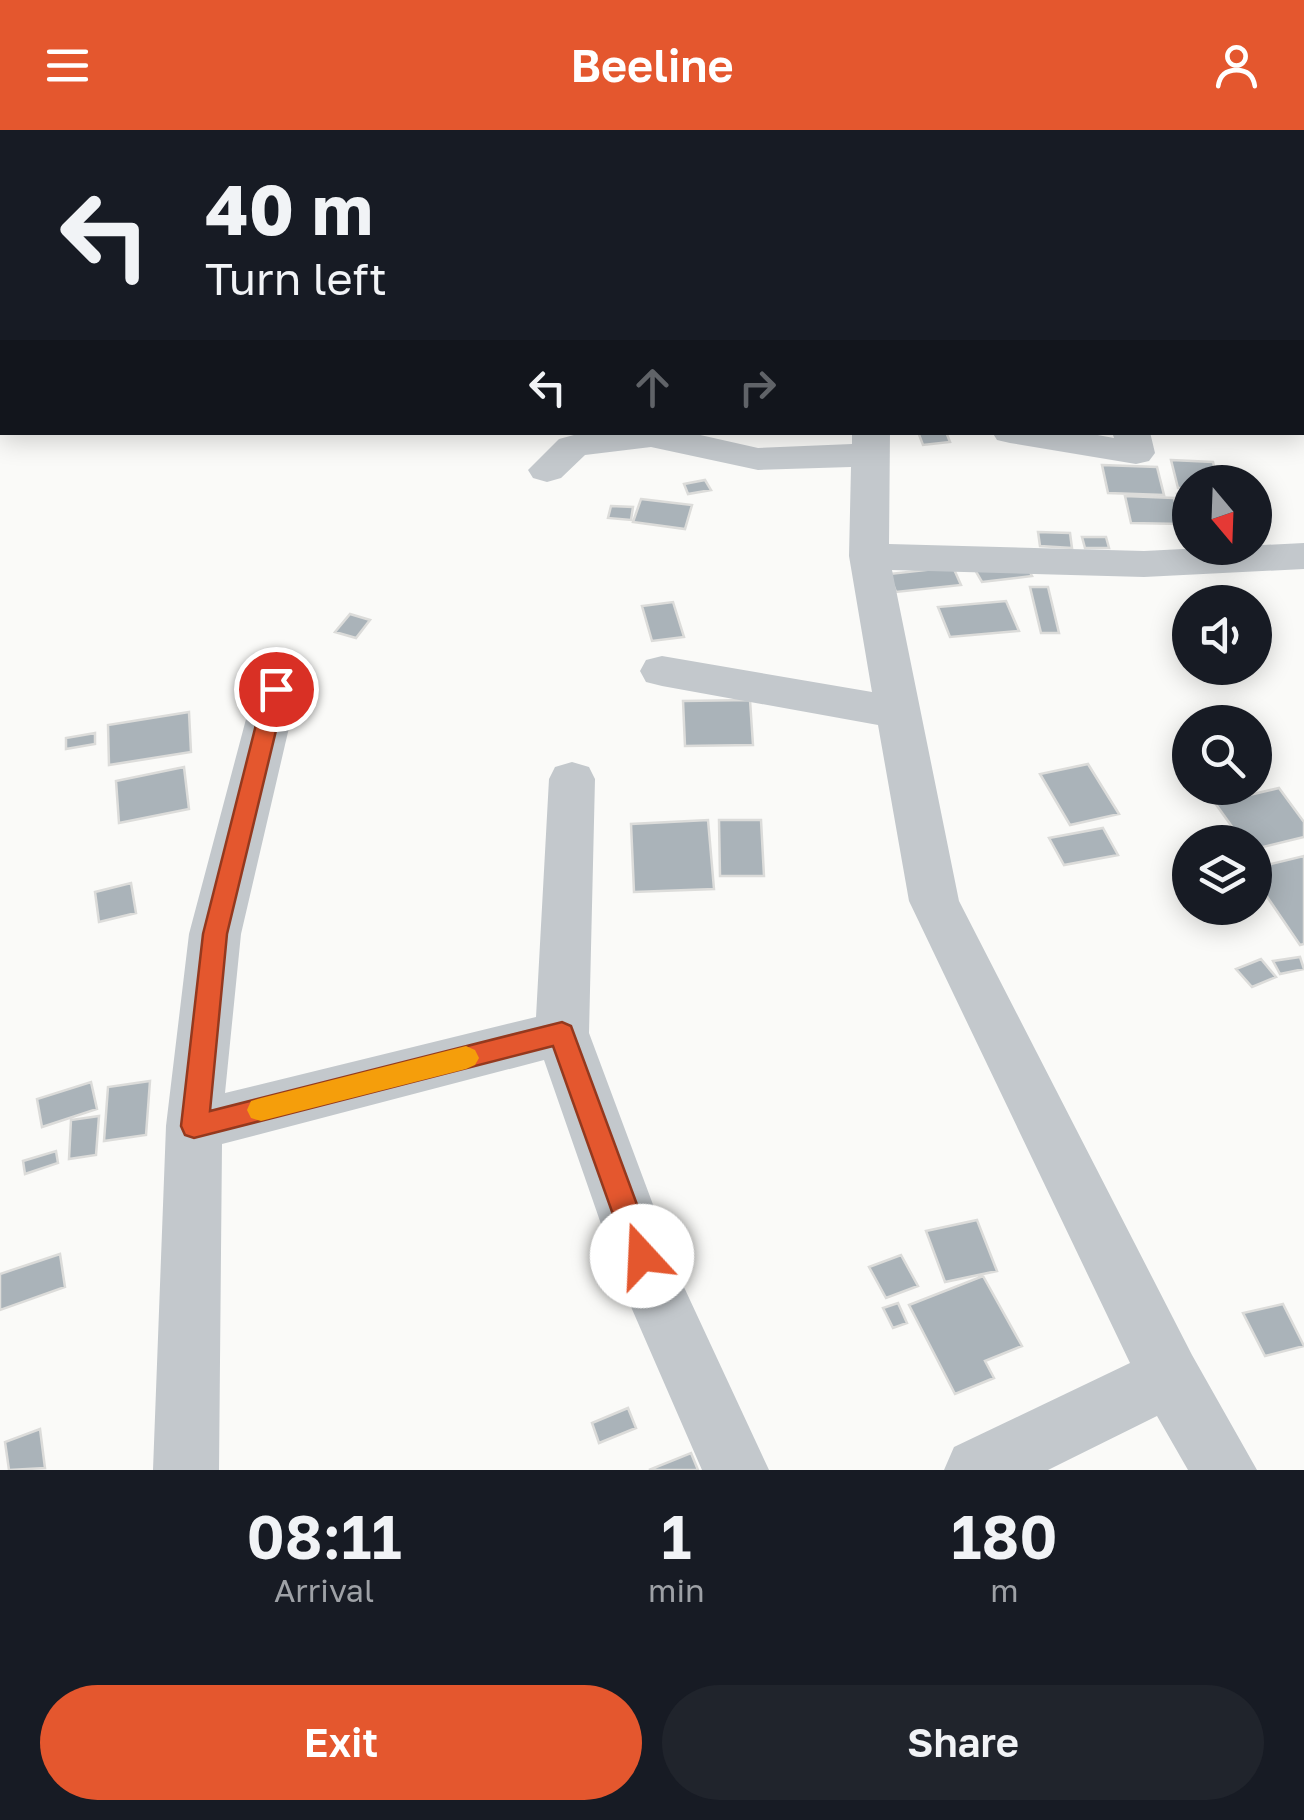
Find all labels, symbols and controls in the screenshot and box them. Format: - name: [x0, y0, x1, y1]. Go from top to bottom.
- icon: menu: [40, 38, 95, 93]
- text: Beeline: [570, 38, 734, 92]
- icon: person: [1209, 38, 1264, 93]
- text: 40 m: [205, 166, 373, 250]
- icon: left: [40, 170, 170, 300]
- text: Turn left: [205, 251, 387, 305]
- icon: left: [520, 360, 575, 415]
- icon: ahead: [625, 360, 680, 415]
- icon: right: [730, 360, 785, 415]
- north arrow: [1172, 465, 1272, 565]
- map controls: [1172, 465, 1272, 925]
- button: sound: [1172, 585, 1272, 685]
- pin: [234, 647, 319, 732]
- icon: arrive: [249, 662, 304, 717]
- button: search: [1172, 705, 1272, 805]
- button: layers: [1172, 825, 1272, 925]
- position arrow: [590, 1204, 694, 1308]
- text: 08:11: [246, 1500, 402, 1572]
- text: 1: [661, 1500, 692, 1572]
- text: 180: [951, 1500, 1057, 1572]
- text: Arrival: [274, 1571, 374, 1609]
- text: min: [648, 1571, 705, 1609]
- text: m: [990, 1571, 1018, 1609]
- button: Exit: [40, 1685, 642, 1800]
- button: Share: [662, 1685, 1264, 1800]

